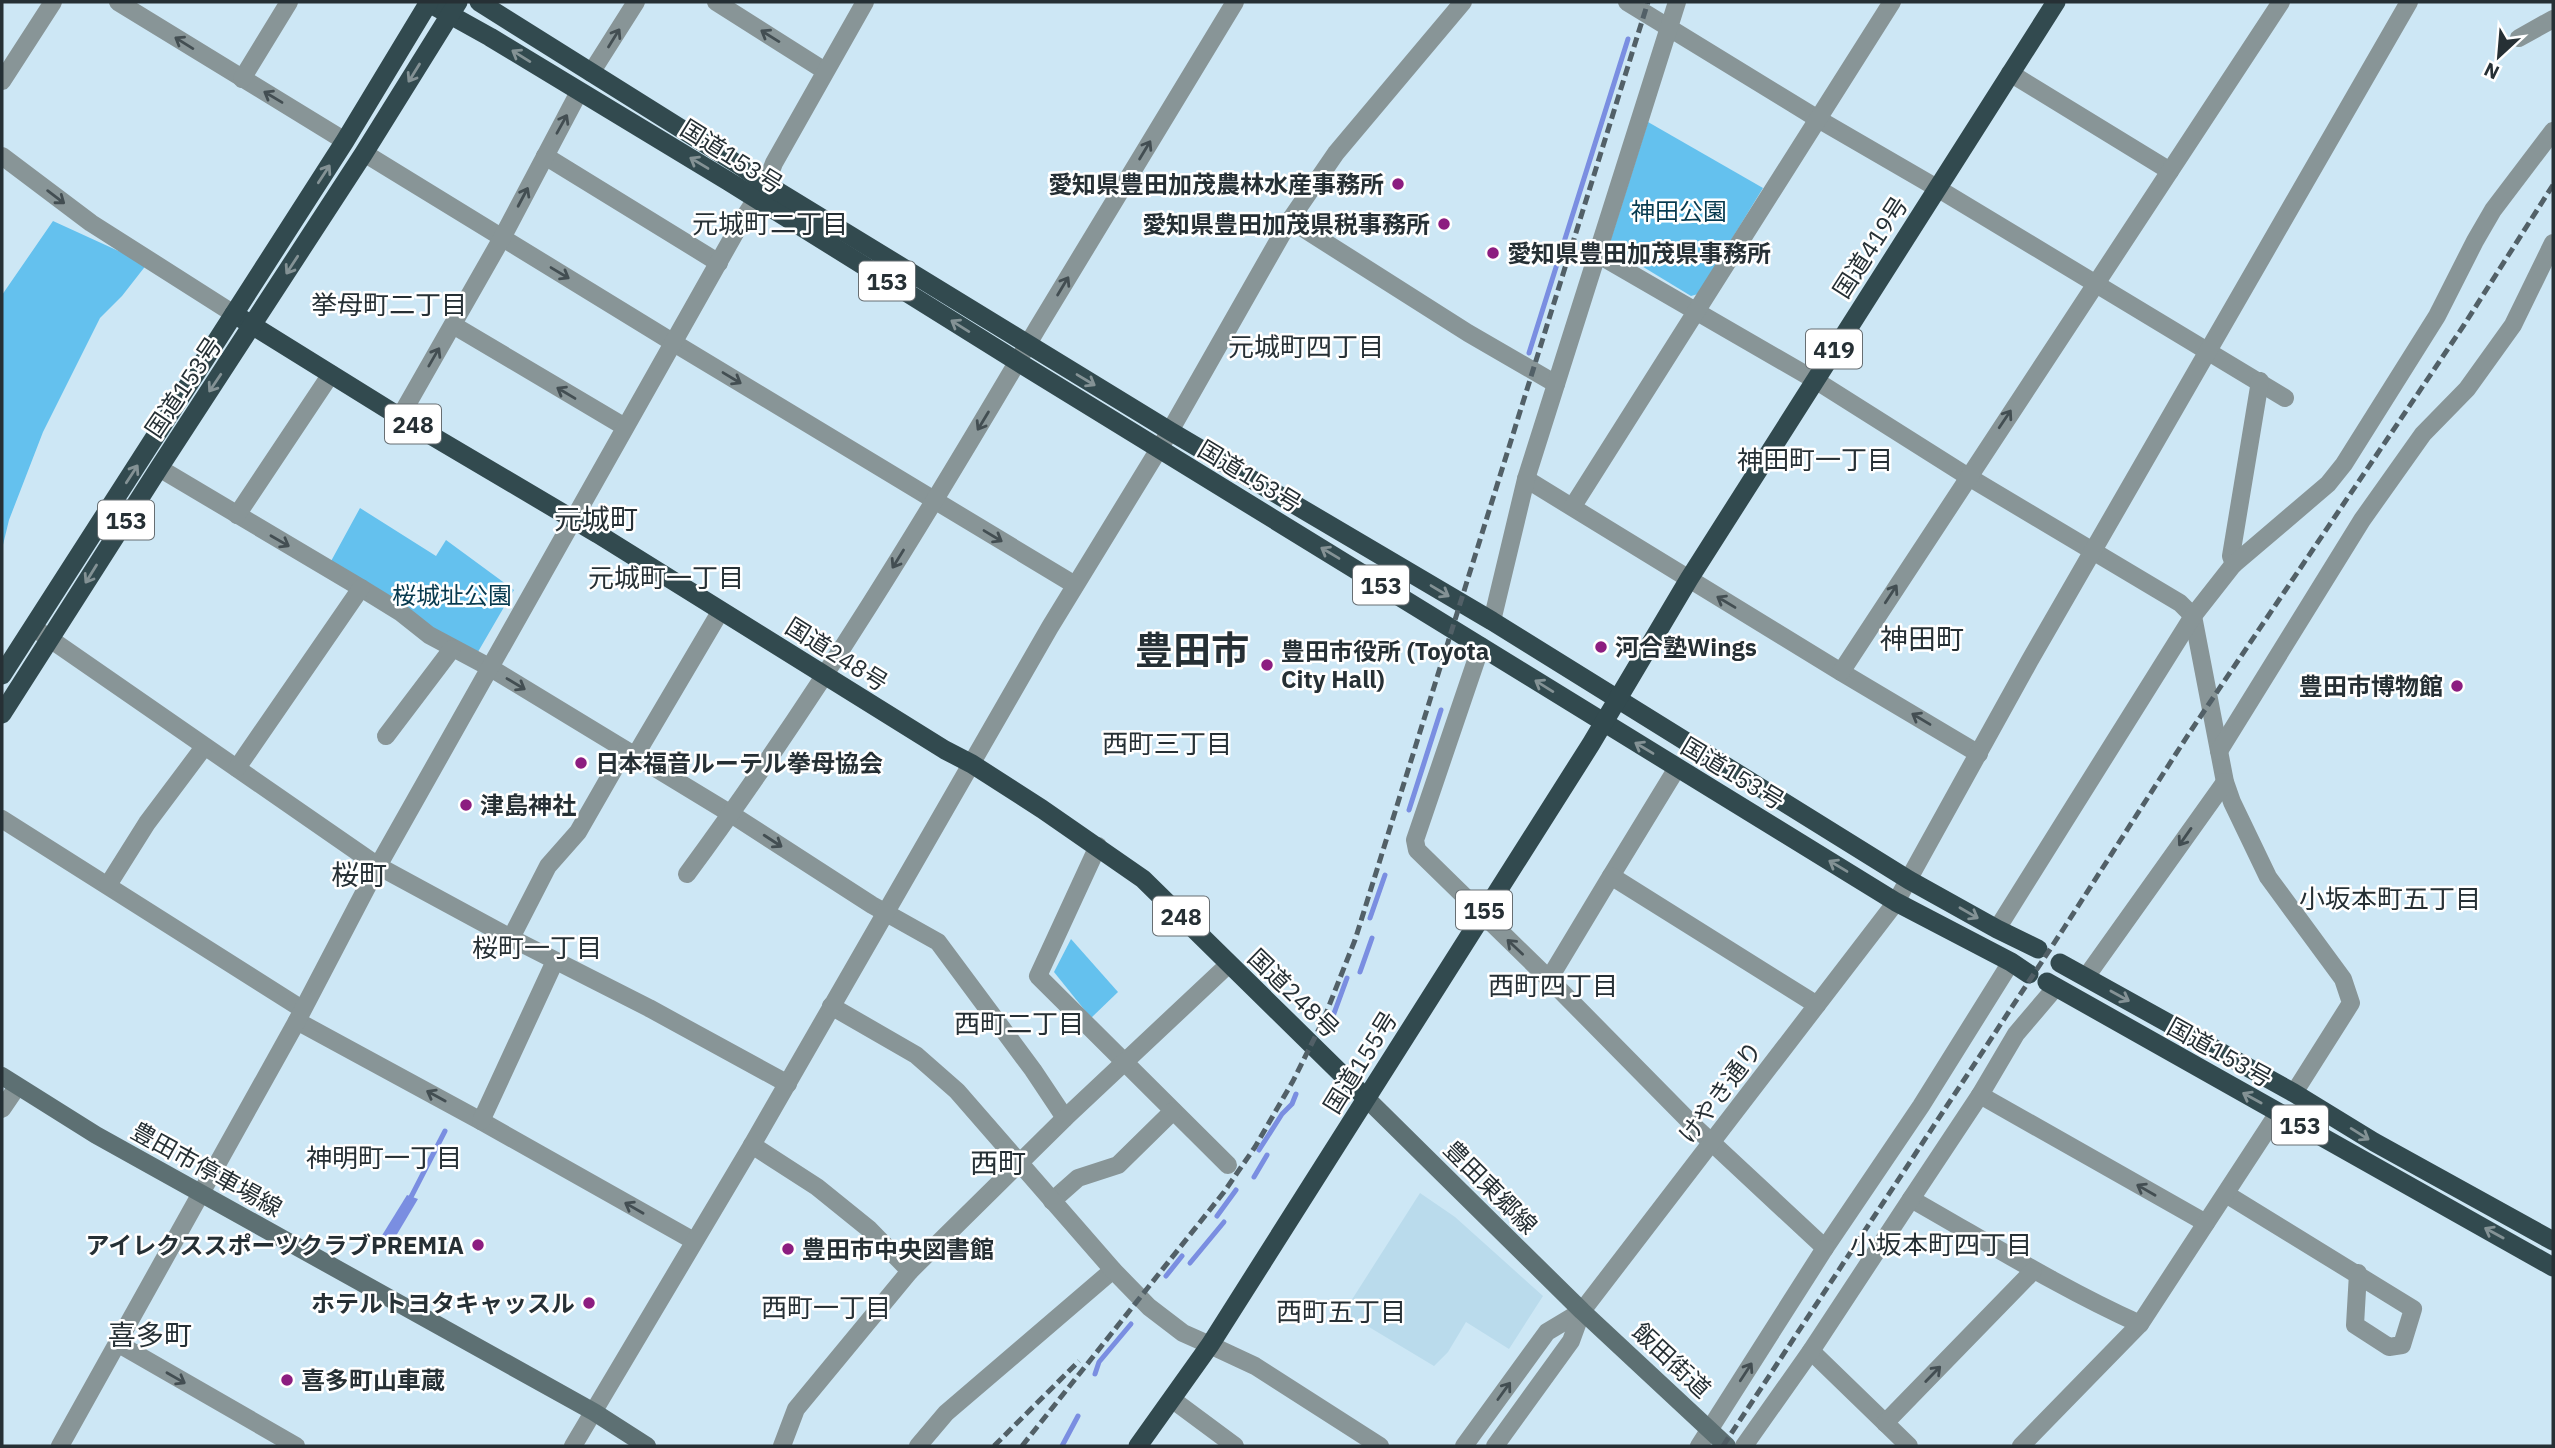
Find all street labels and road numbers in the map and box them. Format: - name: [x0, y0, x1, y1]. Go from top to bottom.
- street label: 国道153号: [675, 112, 789, 200]
- street label: 国道419号: [1825, 190, 1915, 304]
- road number: 153: [859, 262, 915, 300]
- street label: 国道153号: [138, 330, 228, 444]
- road number: 419: [1806, 330, 1862, 368]
- road number: 248: [385, 404, 441, 444]
- street label: 国道153号: [1192, 433, 1308, 519]
- road number: 153: [98, 500, 154, 540]
- road number: 153: [1353, 566, 1409, 604]
- street label: 国道248号: [780, 610, 894, 698]
- street label: 国道153号: [1675, 730, 1791, 816]
- road number: 155: [1456, 890, 1512, 930]
- road number: 248: [1153, 897, 1209, 936]
- street label: 国道248号: [1241, 941, 1347, 1045]
- street label: 国道155号: [1316, 1005, 1404, 1119]
- street label: 国道153号: [2162, 1010, 2278, 1094]
- street label: けやき通り: [1671, 1034, 1769, 1150]
- road number: 153: [2272, 1106, 2328, 1144]
- street label: 豊田市停車場線: [126, 1114, 288, 1224]
- street label: 豊田東郷線: [1437, 1133, 1545, 1241]
- street label: 飯田街道: [1626, 1316, 1718, 1404]

